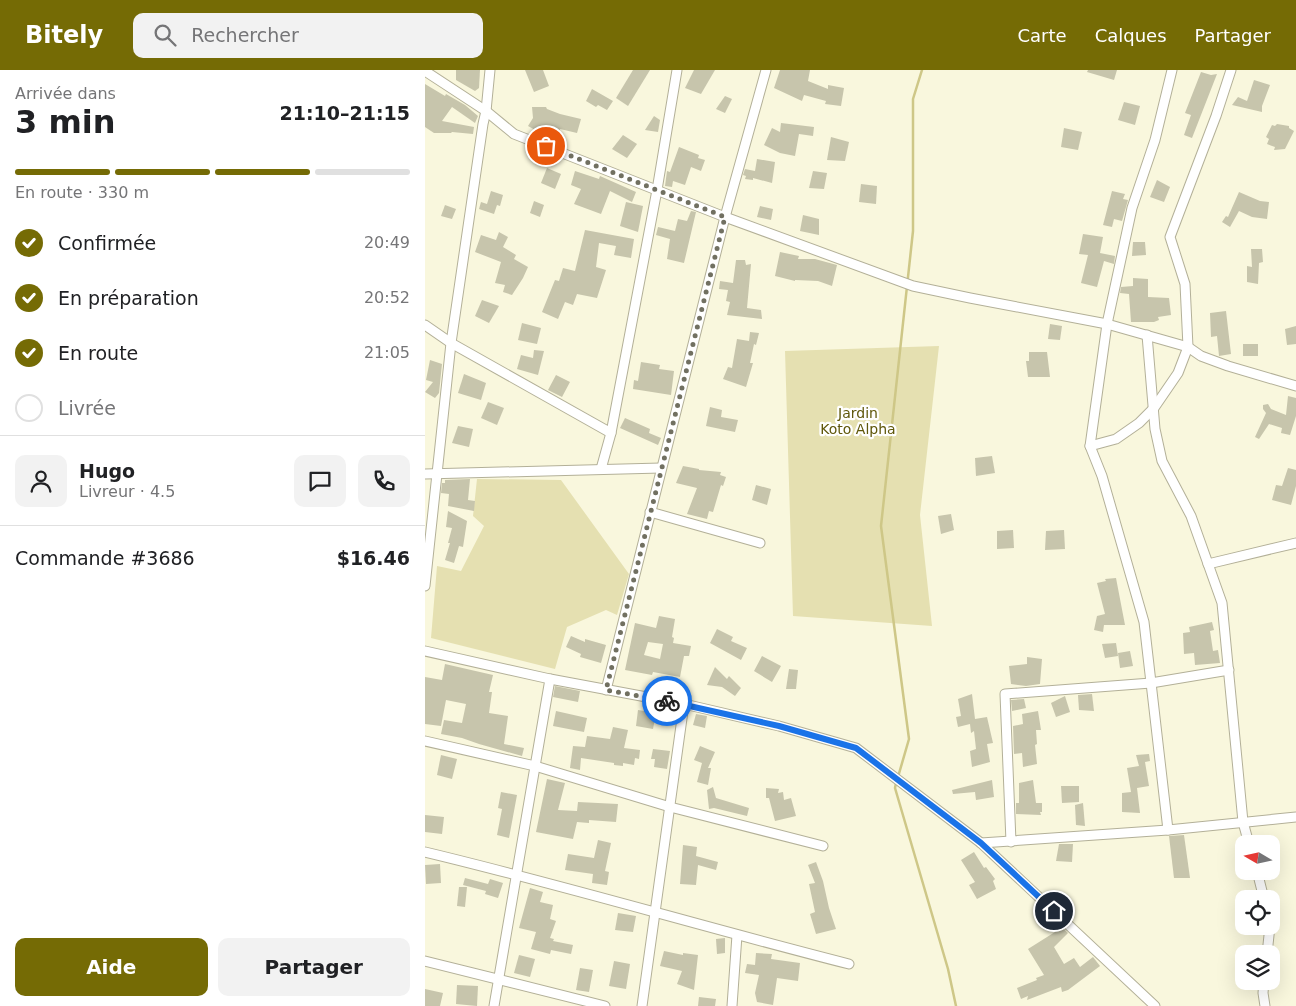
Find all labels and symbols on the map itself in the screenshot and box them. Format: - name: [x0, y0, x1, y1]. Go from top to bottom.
- pin: [525, 125, 567, 167]
- park label: Jardin Koto Alpha: [820, 405, 896, 437]
- courier: [642, 676, 692, 726]
- north arrow: [1235, 835, 1280, 880]
- pin: [1033, 890, 1075, 932]

